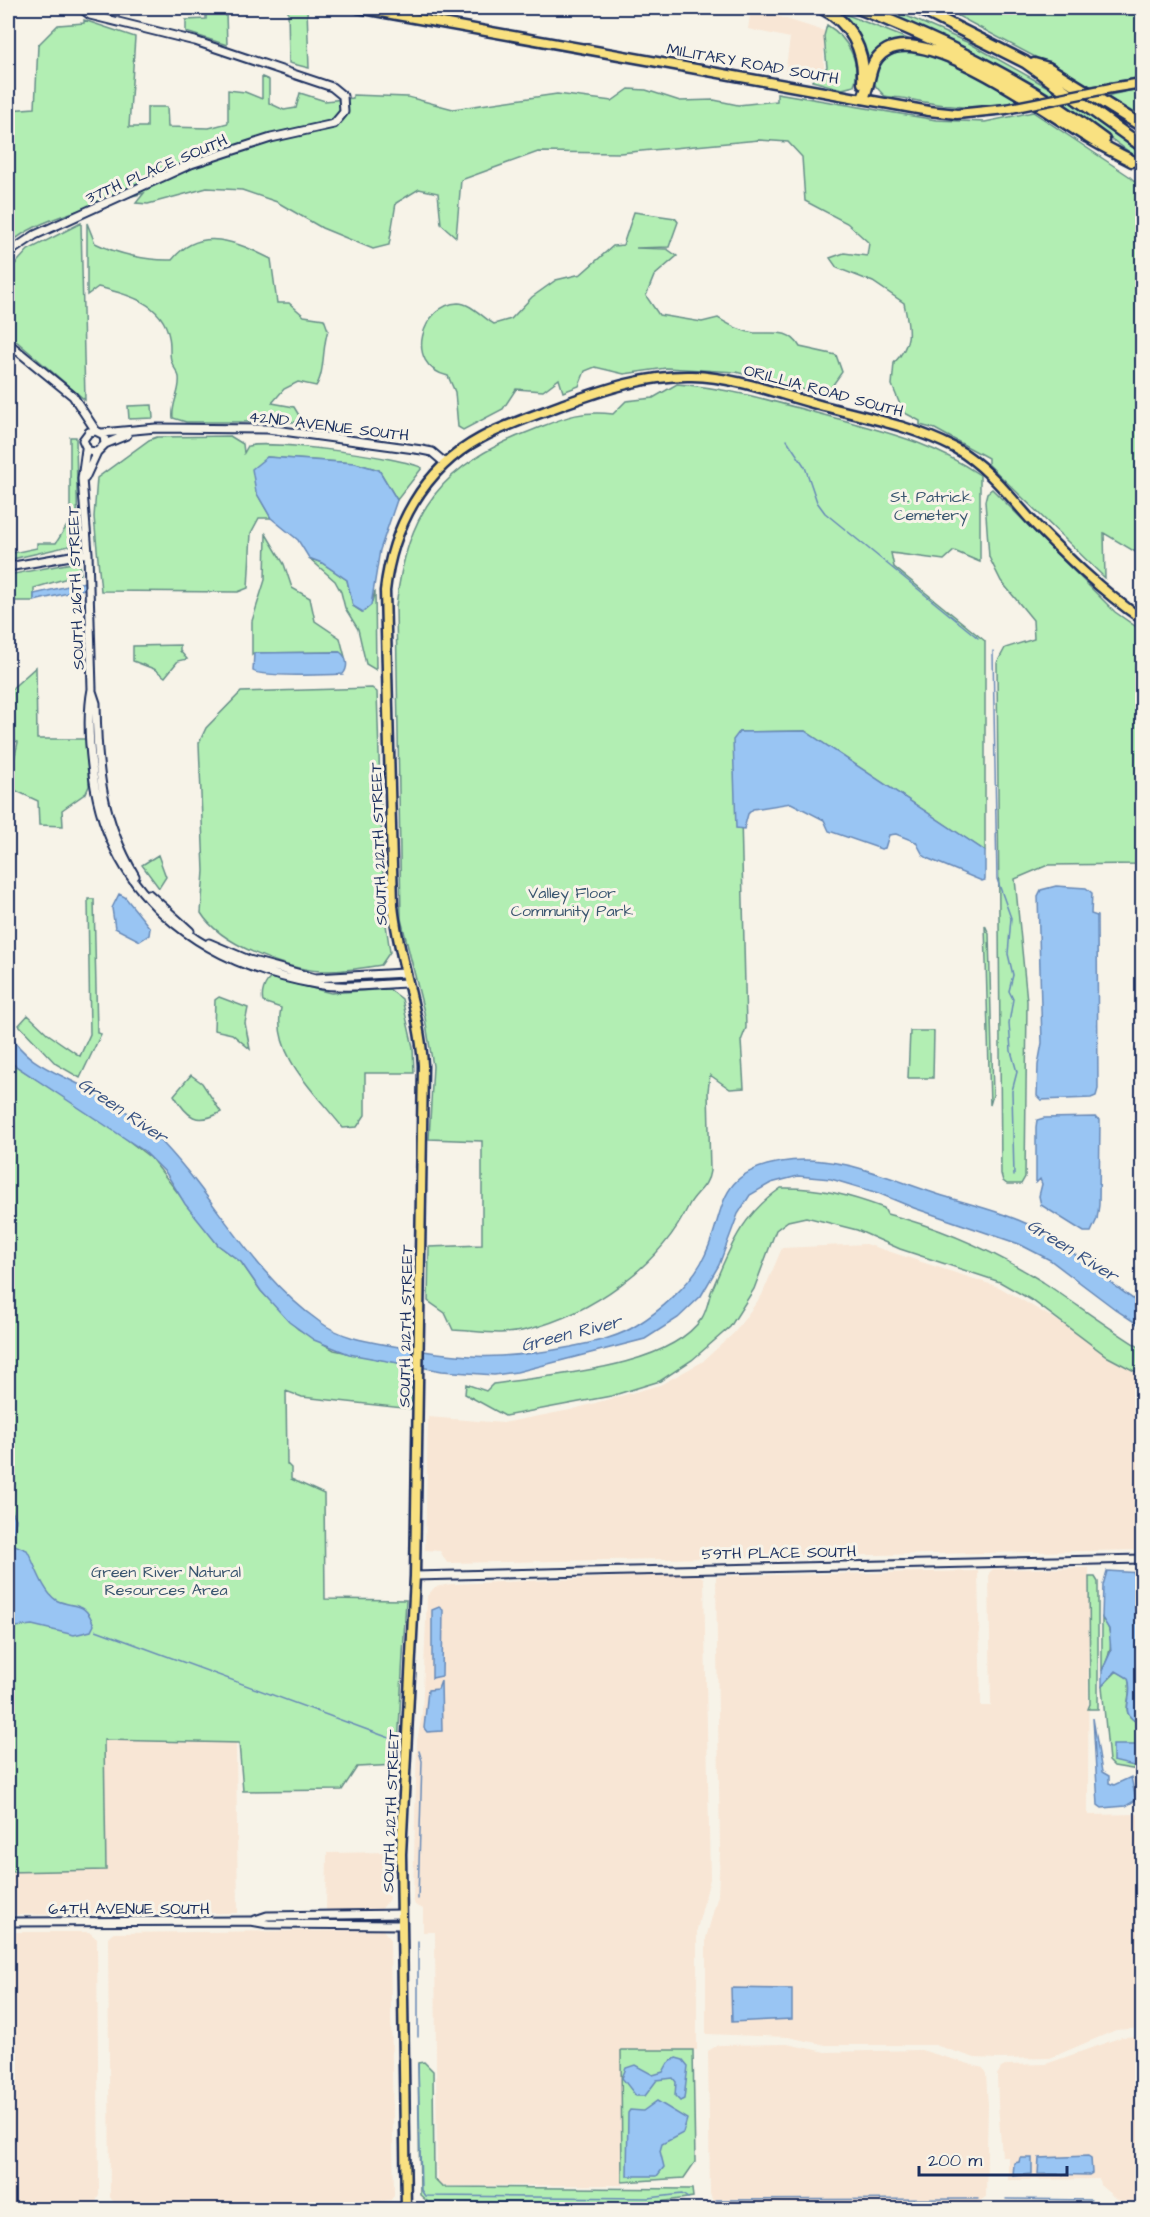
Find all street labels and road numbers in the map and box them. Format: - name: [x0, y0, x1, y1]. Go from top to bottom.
- street label: MILITARY ROAD SOUTH: [665, 38, 841, 90]
- street label: 37TH PLACE SOUTH: [82, 129, 231, 209]
- street label: ORILLIA ROAD SOUTH: [741, 359, 906, 423]
- street label: 42ND AVENUE SOUTH: [248, 405, 410, 447]
- street label: SOUTH 216TH STREET: [62, 506, 90, 670]
- street label: SOUTH 212TH STREET: [365, 762, 393, 926]
- street label: SOUTH 212TH STREET: [394, 1244, 418, 1408]
- street label: 59TH PLACE SOUTH: [701, 1541, 857, 1565]
- street label: SOUTH 212TH STREET: [377, 1729, 405, 1893]
- street label: 64TH AVENUE SOUTH: [48, 1898, 210, 1920]

